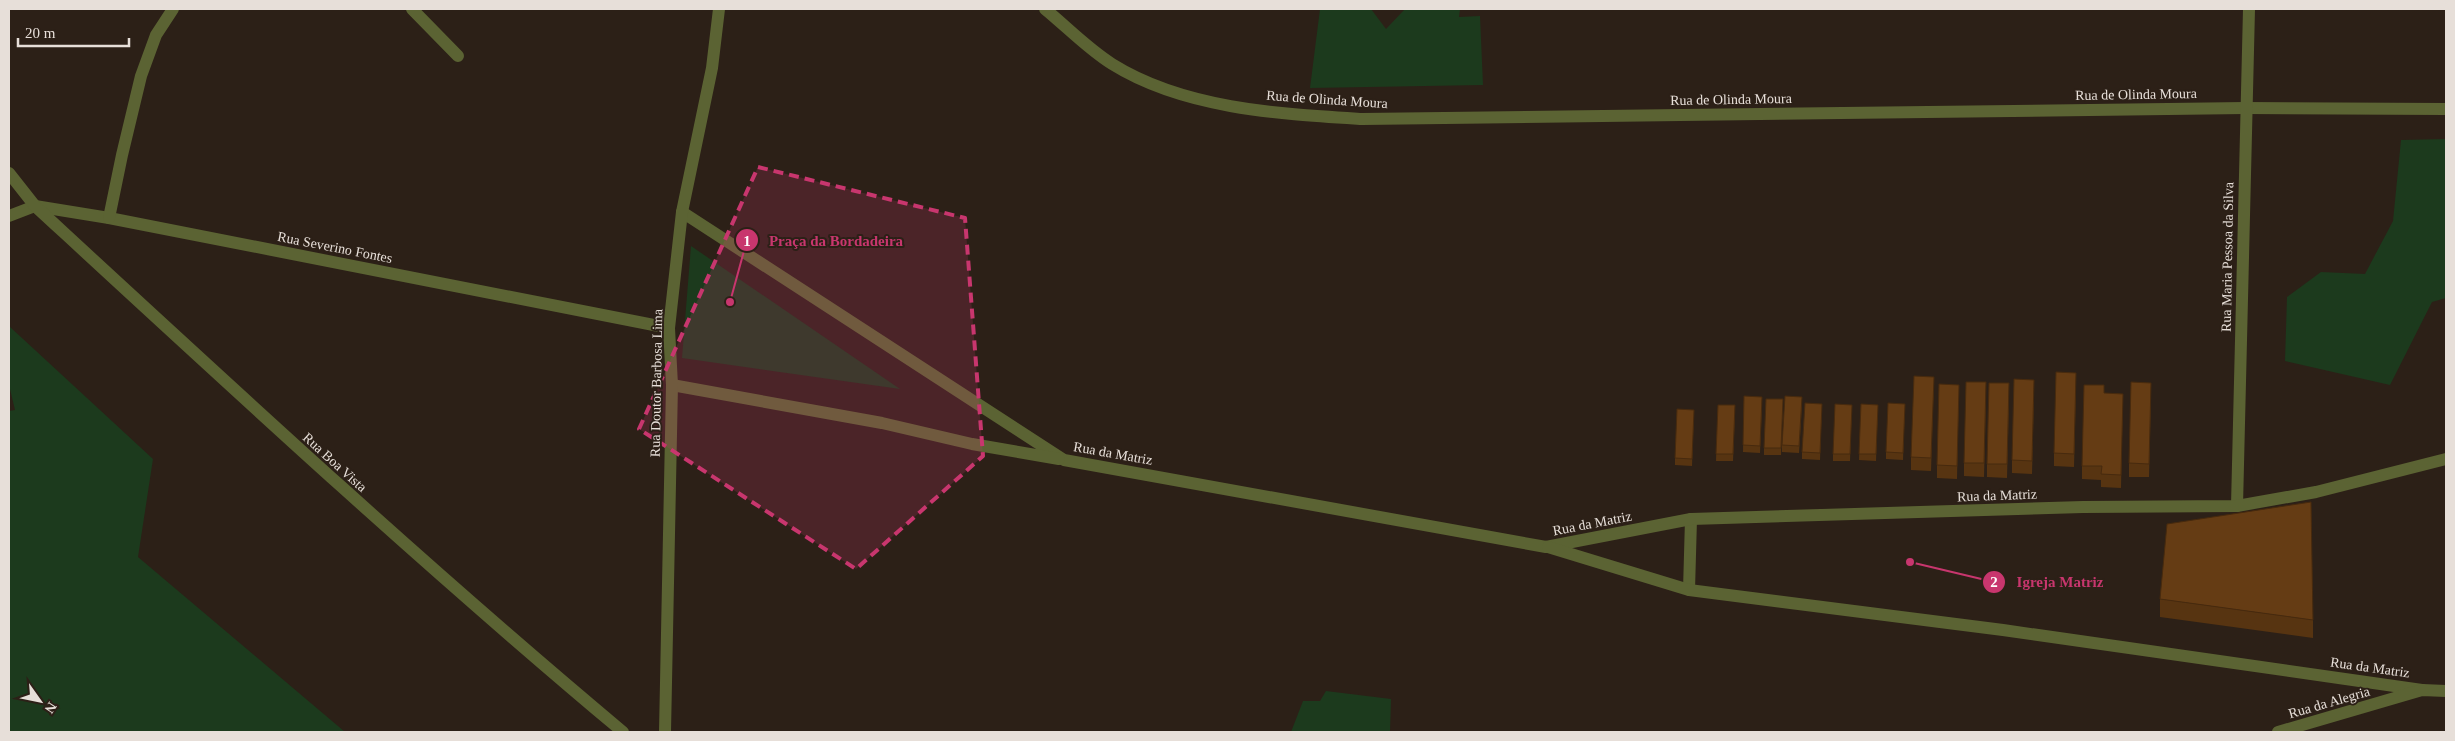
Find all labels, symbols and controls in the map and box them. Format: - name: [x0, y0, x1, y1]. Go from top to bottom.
- scale bar: [18, 15, 129, 47]
- text: 20 m: [25, 25, 56, 41]
- street label: Rua de Olinda Moura: [2075, 86, 2198, 103]
- street label: Rua de Olinda Moura: [1266, 88, 1389, 111]
- street label: Rua de Olinda Moura: [1670, 91, 1793, 108]
- street label: Rua Maria Pessoa da Silva: [2219, 181, 2236, 332]
- callout: Praça da Bordadeira: [734, 225, 913, 255]
- street label: Rua Severino Fontes: [276, 229, 394, 266]
- text: 1: [743, 233, 751, 249]
- text: Praça da Bordadeira: [769, 233, 904, 249]
- street label: Rua Doutor Barbosa Lima: [648, 308, 665, 457]
- street label: Rua Boa Vista: [300, 430, 370, 495]
- street label: Rua da Matriz: [1072, 439, 1154, 468]
- street label: Rua da Matriz: [1957, 487, 2037, 504]
- street label: Rua da Matriz: [1551, 508, 1633, 538]
- callout: Igreja Matriz: [1982, 567, 2114, 597]
- text: 2: [1990, 574, 1998, 590]
- text: Igreja Matriz: [2017, 574, 2104, 590]
- street label: Rua da Matriz: [2329, 654, 2411, 680]
- north arrow: [15, 676, 65, 726]
- street label: Rua da Alegria: [2287, 683, 2372, 721]
- text: N: [41, 699, 60, 716]

